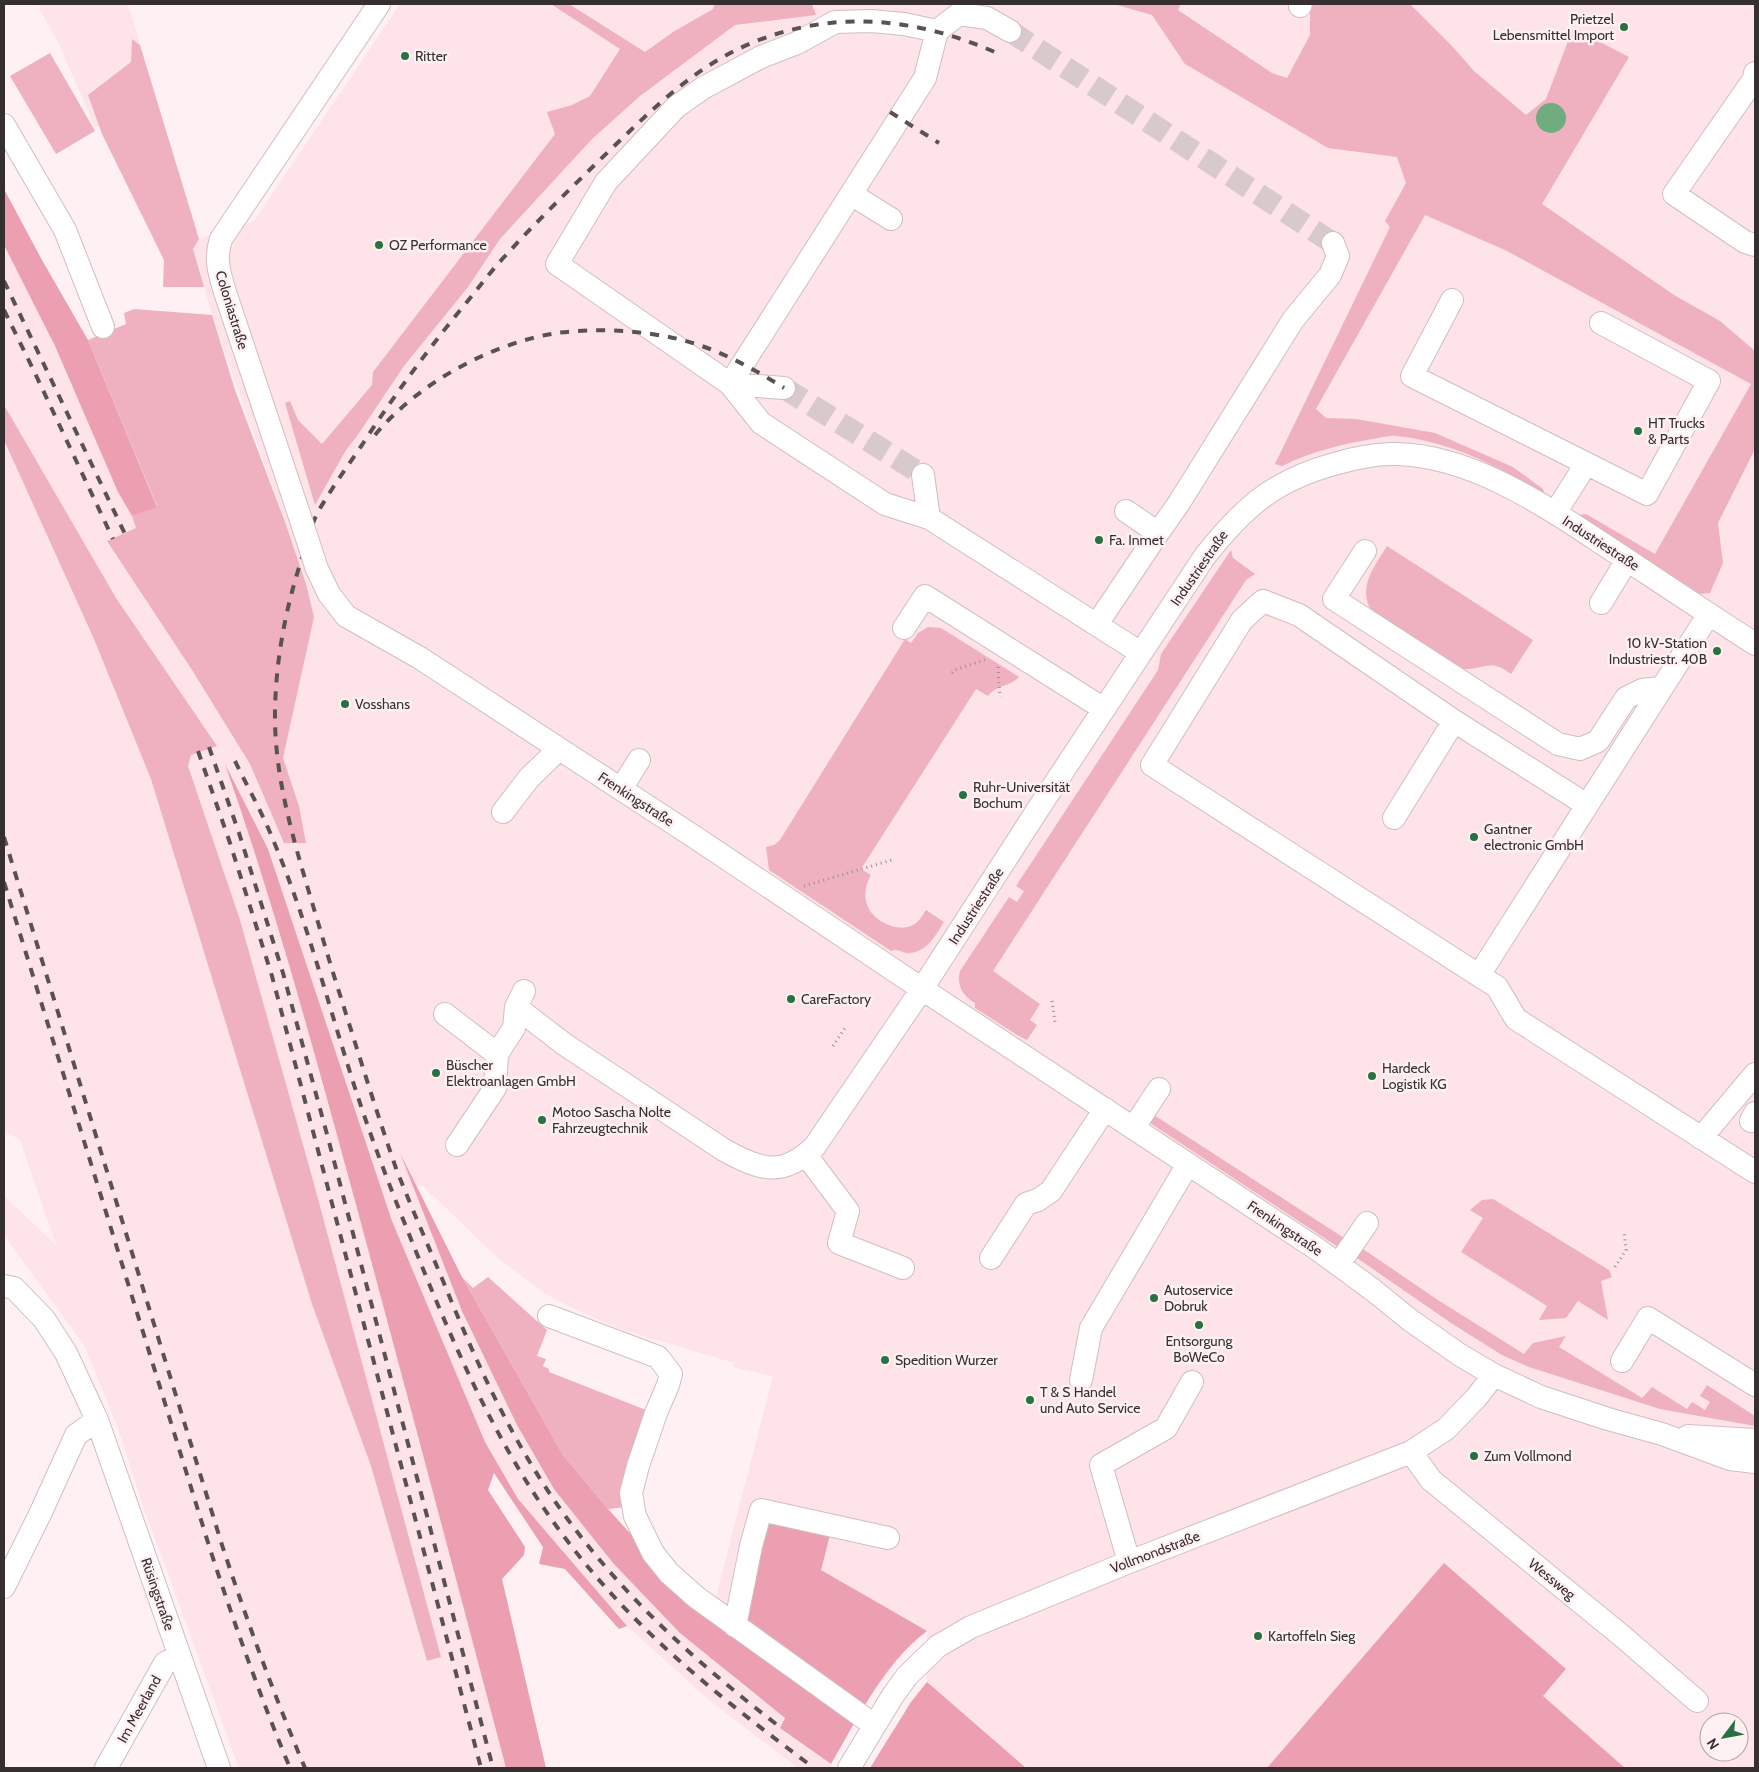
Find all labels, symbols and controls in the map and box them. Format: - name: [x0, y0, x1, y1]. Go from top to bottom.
- place label: Prietzel Lebensmittel Import: [1493, 10, 1615, 44]
- marker: Prietzel Lebensmittel Import: [1618, 21, 1630, 33]
- place label: Ritter: [415, 47, 448, 65]
- marker: Ritter: [399, 50, 411, 62]
- place label: OZ Performance: [389, 236, 487, 254]
- marker: OZ Performance: [373, 239, 385, 251]
- street label: Coloniastraße: [212, 268, 252, 352]
- place label: HT Trucks & Parts: [1648, 414, 1705, 448]
- marker: HT Trucks & Parts: [1632, 425, 1644, 437]
- street label: Industriestraße: [1559, 511, 1643, 575]
- street label: Industriestraße: [1166, 527, 1232, 609]
- place label: Fa. Inmet: [1109, 531, 1164, 549]
- marker: Fa. Inmet: [1093, 534, 1105, 546]
- place label: 10 kV-Station Industriestr. 40B: [1609, 634, 1707, 668]
- marker: 10 kV-Station Industriestr. 40B: [1711, 645, 1723, 657]
- place label: Vosshans: [355, 695, 410, 713]
- marker: Vosshans: [339, 698, 351, 710]
- street label: Frenkingstraße: [595, 768, 677, 830]
- place label: Ruhr-Universität Bochum: [973, 778, 1070, 812]
- marker: Ruhr-Universität Bochum: [957, 789, 969, 801]
- place label: Gantner electronic GmbH: [1484, 820, 1584, 854]
- marker: Gantner electronic GmbH: [1468, 831, 1480, 843]
- street label: Industriestraße: [944, 864, 1008, 948]
- place label: CareFactory: [801, 990, 871, 1008]
- marker: CareFactory: [785, 993, 797, 1005]
- place label: Büscher Elektroanlagen GmbH: [446, 1056, 576, 1090]
- place label: Hardeck Logistik KG: [1382, 1059, 1447, 1093]
- marker: Büscher Elektroanlagen GmbH: [430, 1067, 442, 1079]
- marker: Hardeck Logistik KG: [1366, 1070, 1378, 1082]
- place label: Motoo Sascha Nolte Fahrzeugtechnik: [552, 1103, 671, 1137]
- marker: Motoo Sascha Nolte Fahrzeugtechnik: [536, 1114, 548, 1126]
- street label: Frenkingstraße: [1244, 1196, 1326, 1260]
- place label: Autoservice Dobruk: [1164, 1281, 1233, 1315]
- marker: Autoservice Dobruk: [1148, 1292, 1160, 1304]
- marker: Entsorgung BoWeCo: [1193, 1319, 1205, 1331]
- place label: Entsorgung BoWeCo: [1165, 1332, 1234, 1366]
- place label: Spedition Wurzer: [895, 1351, 998, 1369]
- marker: Spedition Wurzer: [879, 1354, 891, 1366]
- place label: T & S Handel und Auto Service: [1040, 1383, 1140, 1417]
- marker: T & S Handel und Auto Service: [1024, 1394, 1036, 1406]
- place label: Zum Vollmond: [1484, 1447, 1572, 1465]
- marker: Zum Vollmond: [1468, 1450, 1480, 1462]
- street label: Vollmondstraße: [1108, 1527, 1202, 1577]
- street label: Wessweg: [1525, 1554, 1580, 1604]
- street label: Rüsingstraße: [137, 1555, 179, 1633]
- place label: Kartoffeln Sieg: [1268, 1627, 1356, 1645]
- marker: Kartoffeln Sieg: [1252, 1630, 1264, 1642]
- street label: Im Meerland: [113, 1672, 165, 1746]
- north arrow: [1699, 1712, 1749, 1762]
- text: N: [1703, 1735, 1723, 1753]

